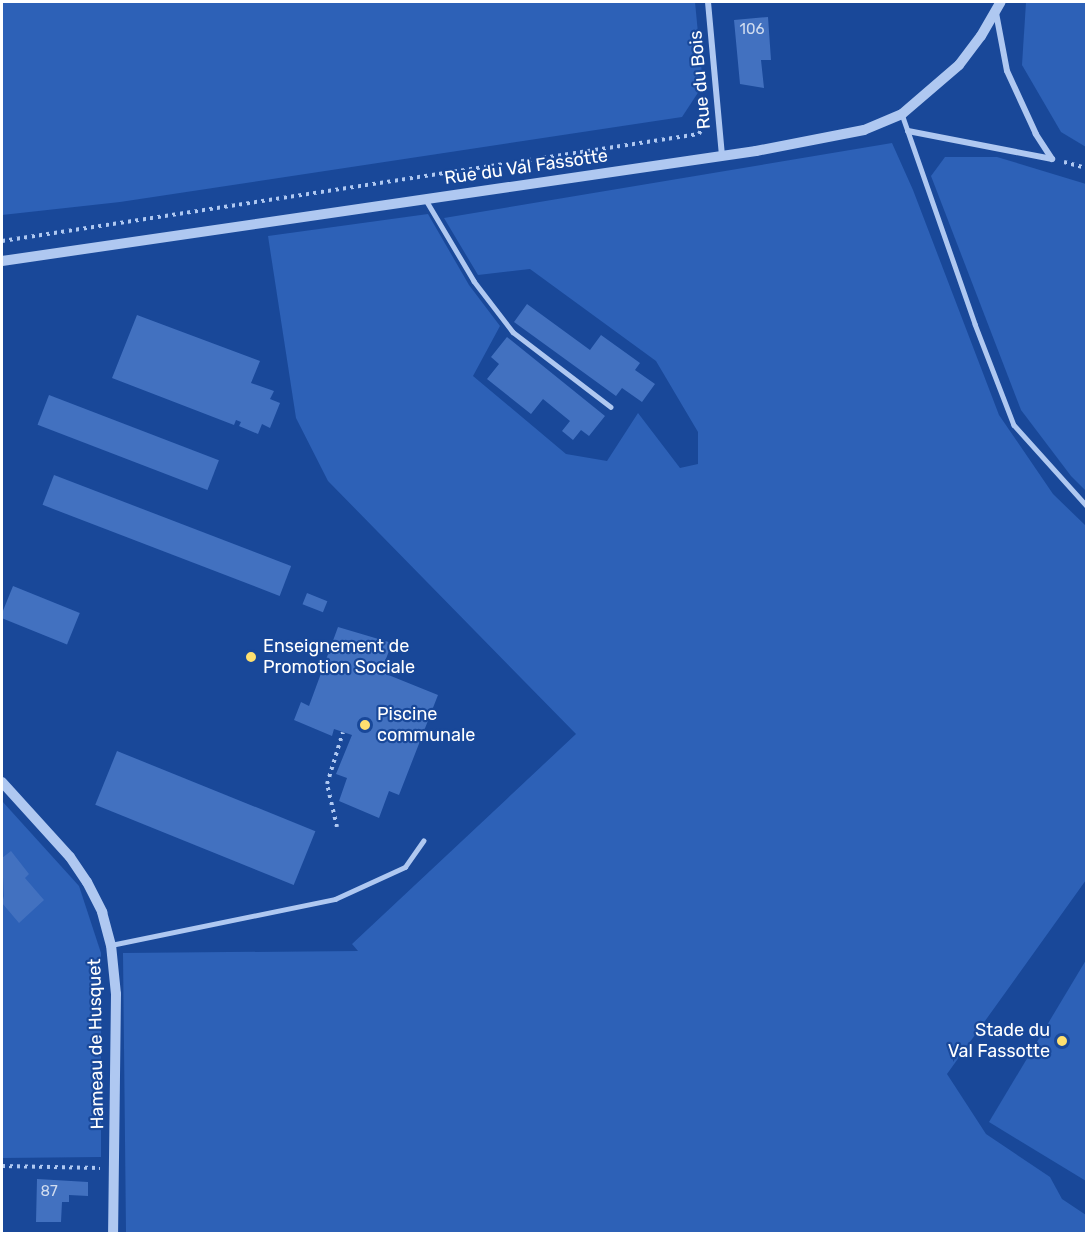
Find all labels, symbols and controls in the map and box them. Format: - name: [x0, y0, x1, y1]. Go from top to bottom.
- house number: 106: [740, 21, 764, 39]
- street label: Rue du Bois: [685, 30, 715, 130]
- street label: Rue du Val Fassotte: [443, 145, 609, 189]
- place label: Enseignement de Promotion Sociale: [263, 636, 415, 678]
- marker: Enseignement de Promotion Sociale: [244, 650, 258, 664]
- place label: Piscine communale: [377, 704, 475, 746]
- marker: Piscine communale: [358, 718, 372, 732]
- street label: Hameau de Husquet: [84, 958, 108, 1130]
- place label: Stade du Val Fassotte: [948, 1020, 1050, 1062]
- marker: Stade du Val Fassotte: [1055, 1034, 1069, 1048]
- house number: 87: [40, 1183, 58, 1201]

